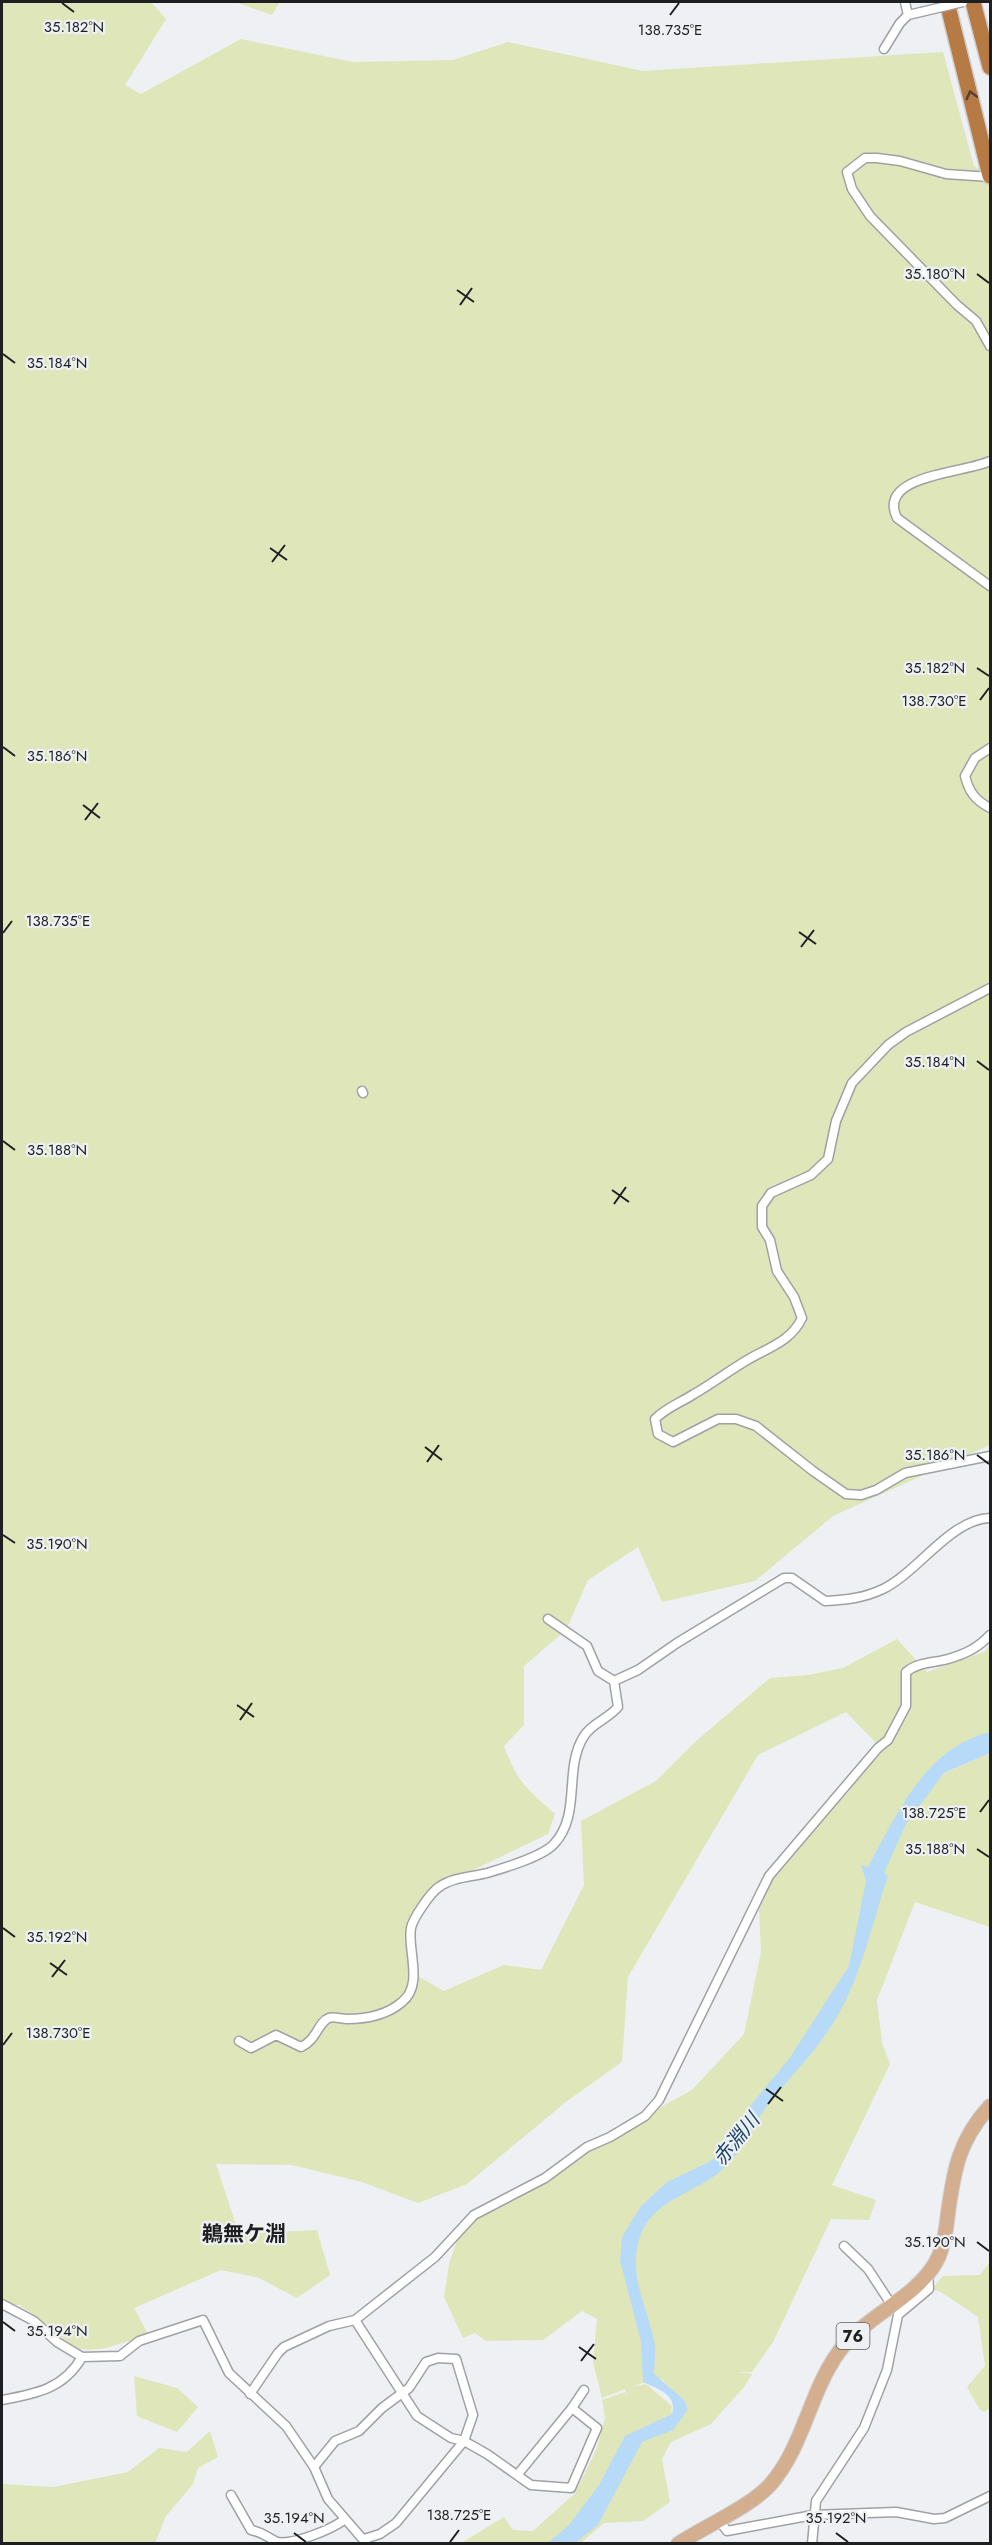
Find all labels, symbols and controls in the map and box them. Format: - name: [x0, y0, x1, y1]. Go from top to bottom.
- text: 35.182°N: [44, 16, 104, 38]
- text: 138.735°E: [638, 19, 702, 41]
- one-way arrow: [965, 90, 978, 100]
- text: 35.180°N: [905, 263, 965, 285]
- text: 35.184°N: [27, 352, 87, 374]
- text: 35.182°N: [905, 657, 965, 679]
- text: 138.730°E: [902, 690, 966, 712]
- text: 35.186°N: [27, 745, 87, 767]
- text: 138.735°E: [26, 910, 90, 932]
- text: 35.184°N: [905, 1051, 965, 1073]
- text: 35.188°N: [27, 1139, 87, 1161]
- text: 35.186°N: [905, 1444, 965, 1466]
- text: 35.190°N: [26, 1533, 88, 1555]
- text: 138.725°E: [902, 1802, 966, 1824]
- text: 35.188°N: [905, 1838, 965, 1860]
- text: 35.192°N: [27, 1926, 87, 1948]
- text: 138.730°E: [26, 2022, 90, 2044]
- water label: 赤淵川: [706, 2105, 768, 2172]
- district label: 鵜無ケ淵: [202, 2219, 286, 2249]
- text: 35.190°N: [904, 2231, 966, 2253]
- text: 35.194°N: [26, 2320, 88, 2342]
- road number: 76: [836, 2323, 870, 2349]
- text: 138.725°E: [427, 2504, 491, 2526]
- text: 35.194°N: [263, 2507, 325, 2529]
- text: 35.192°N: [806, 2507, 866, 2529]

